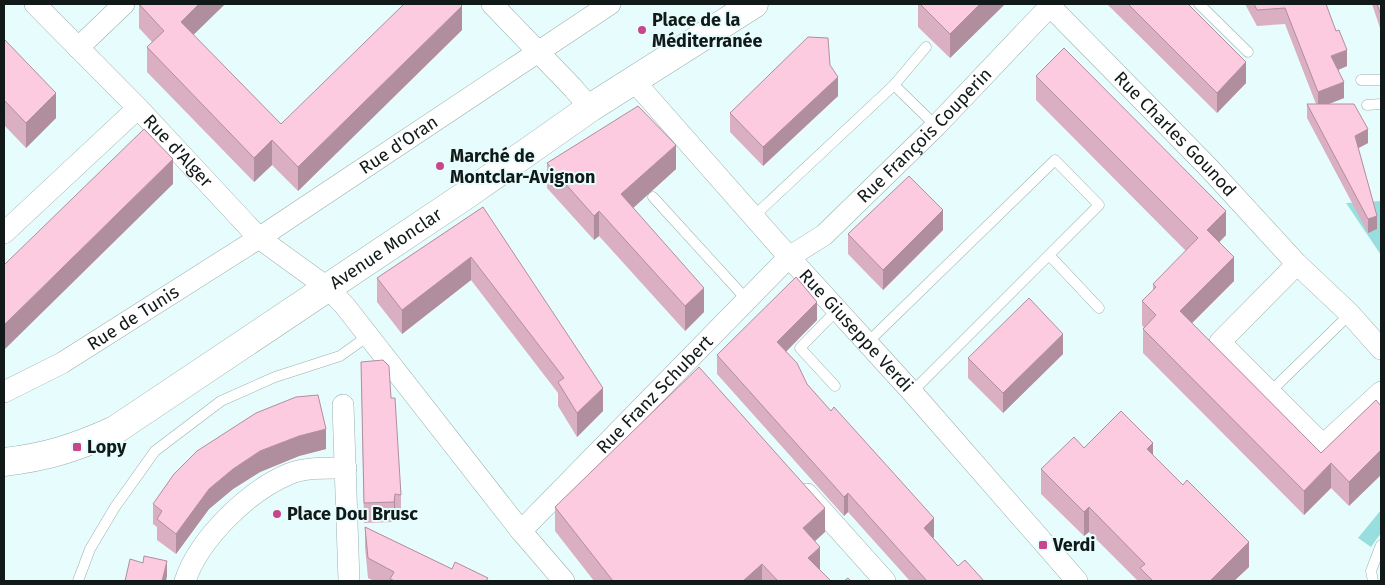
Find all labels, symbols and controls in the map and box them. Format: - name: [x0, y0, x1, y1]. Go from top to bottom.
- place label: Place de la Méditerranée: [652, 9, 763, 52]
- marker: Place de la Méditerranée: [636, 24, 648, 36]
- street label: Rue François Couperin: [853, 63, 996, 208]
- street label: Rue Charles Gounod: [1110, 67, 1241, 201]
- street label: Rue d'Alger: [139, 110, 217, 192]
- street label: Rue d'Oran: [355, 111, 442, 179]
- place label: Marché de Montclar-Avignon: [450, 145, 595, 188]
- marker: Marché de Montclar-Avignon: [434, 160, 446, 172]
- street label: Avenue Monclar: [326, 203, 446, 294]
- street label: Rue Giuseppe Verdi: [794, 264, 918, 397]
- street label: Rue de Tunis: [83, 281, 183, 355]
- street label: Rue Franz Schubert: [592, 330, 718, 458]
- place label: Lopy: [87, 436, 127, 458]
- marker: Lopy: [71, 441, 83, 453]
- place label: Place Dou Brusc: [287, 503, 418, 525]
- marker: Place Dou Brusc: [271, 508, 283, 520]
- place label: Verdi: [1052, 534, 1095, 556]
- marker: Verdi: [1037, 539, 1049, 551]

